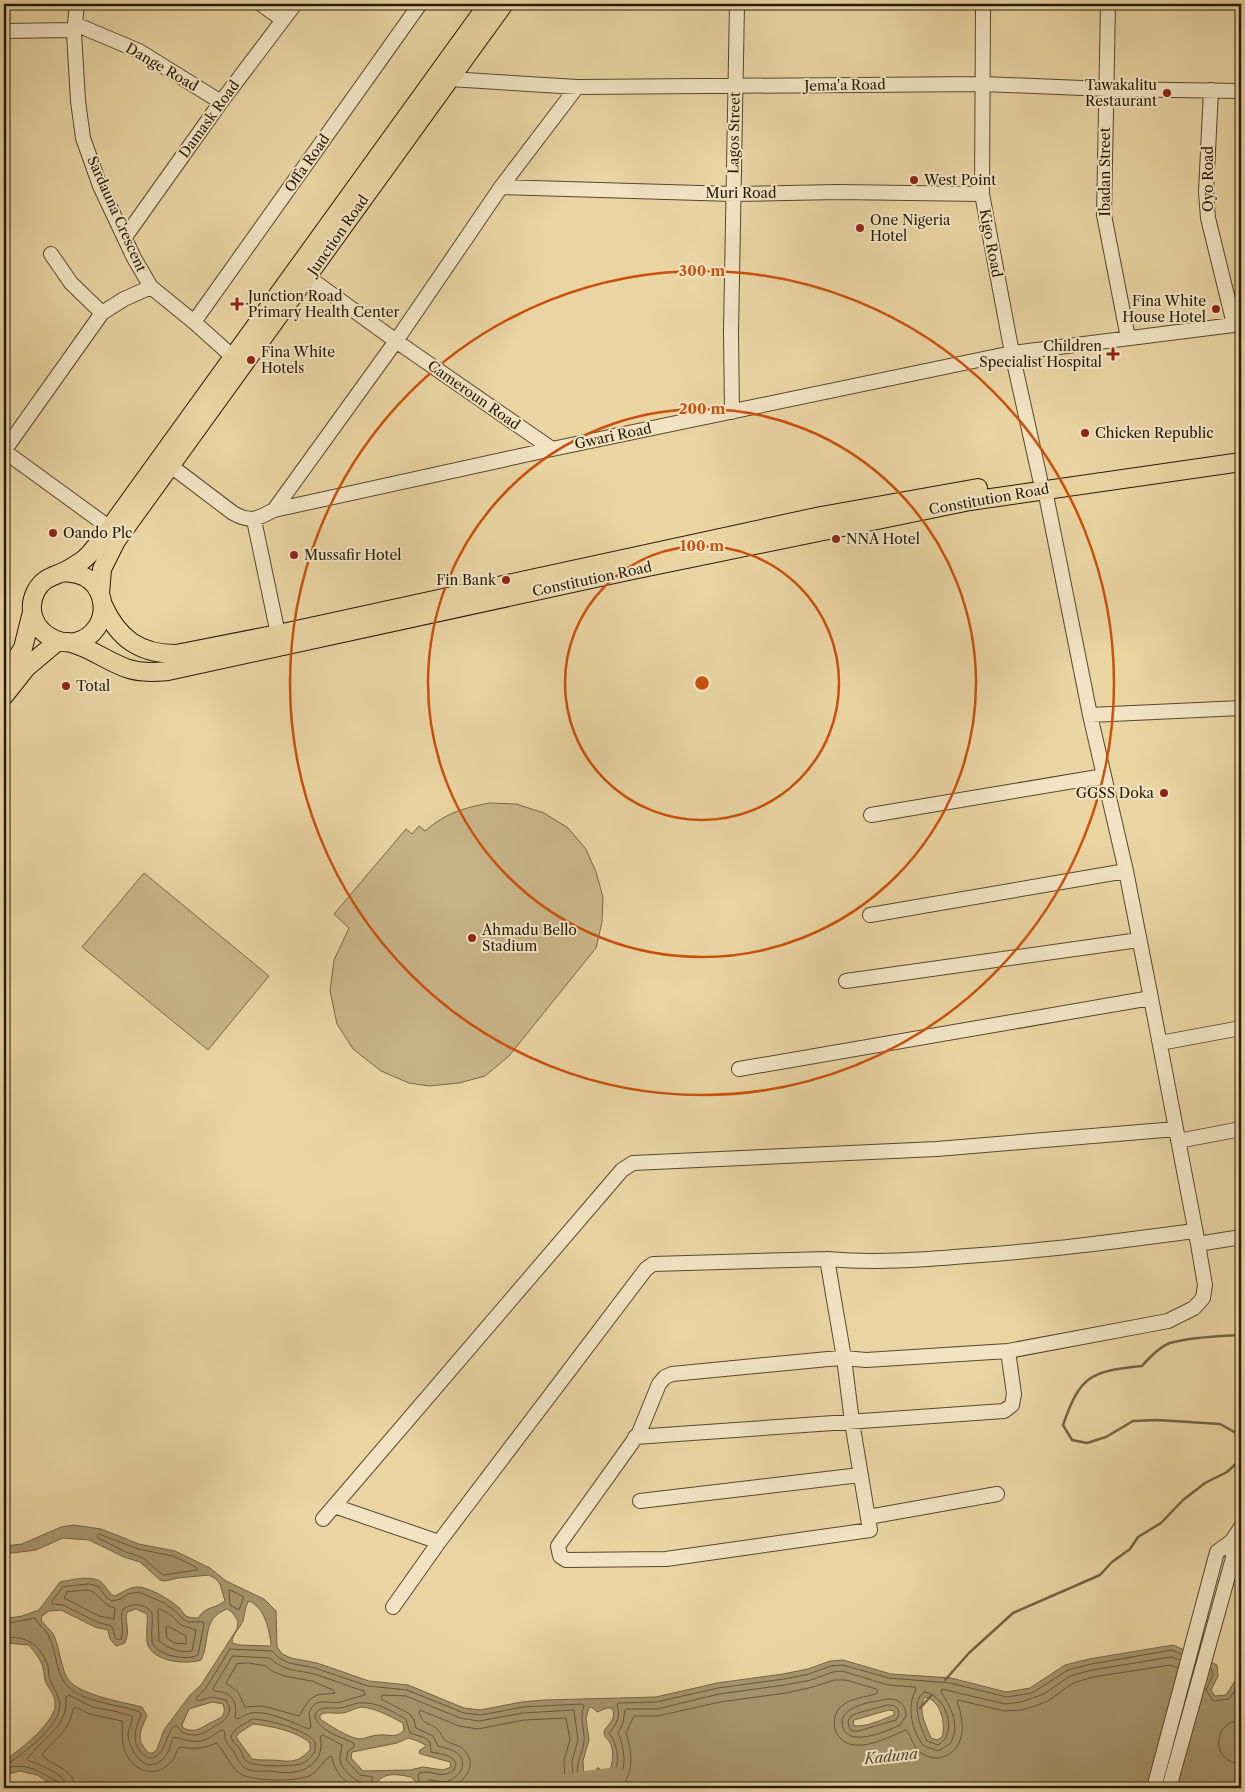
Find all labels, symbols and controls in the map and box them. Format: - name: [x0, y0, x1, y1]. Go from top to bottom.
- street label: Dange Road: [122, 39, 202, 95]
- street label: Jema'a Road: [802, 75, 886, 95]
- street label: Damask Road: [175, 76, 243, 161]
- place label: Tawakalitu Restaurant: [1085, 76, 1157, 110]
- marker: Tawakalitu Restaurant: [1161, 87, 1173, 99]
- street label: Lagos Street: [724, 92, 744, 174]
- street label: Ibadan Street: [1096, 127, 1114, 217]
- street label: Offa Road: [280, 130, 334, 196]
- street label: Oyo Road: [1199, 146, 1217, 212]
- street label: Sardauna Crescent: [83, 153, 151, 275]
- place label: West Point: [923, 171, 996, 189]
- marker: West Point: [908, 174, 920, 186]
- street label: Muri Road: [705, 184, 777, 202]
- street label: Junction Road: [302, 191, 373, 280]
- street label: Kigo Road: [976, 207, 1007, 279]
- place label: One Nigeria Hotel: [870, 211, 951, 245]
- marker: One Nigeria Hotel: [854, 222, 866, 234]
- text: 300 m: [679, 261, 725, 280]
- place label: Junction Road Primary Health Center: [246, 287, 399, 321]
- place label: Fina White House Hotel: [1122, 292, 1206, 326]
- marker: Junction Road Primary Health Center: [230, 297, 244, 311]
- marker: Fina White House Hotel: [1210, 303, 1222, 315]
- place label: Children Specialist Hospital: [979, 337, 1102, 371]
- place label: Fina White Hotels: [261, 343, 335, 377]
- marker: Children Specialist Hospital: [1106, 347, 1120, 361]
- marker: Fina White Hotels: [245, 354, 257, 366]
- street label: Cameroun Road: [424, 356, 524, 434]
- text: 200 m: [679, 399, 725, 418]
- street label: Gwari Road: [573, 419, 654, 453]
- place label: Chicken Republic: [1095, 424, 1214, 442]
- marker: Chicken Republic: [1079, 427, 1091, 439]
- street label: Constitution Road: [927, 479, 1051, 518]
- place label: Oando Plc: [63, 524, 132, 542]
- marker: Oando Plc: [47, 527, 59, 539]
- place label: NNA Hotel: [846, 530, 920, 548]
- marker: NNA Hotel: [830, 533, 842, 545]
- text: 100 m: [680, 536, 724, 555]
- place label: Mussafir Hotel: [304, 546, 402, 564]
- marker: Mussafir Hotel: [288, 549, 300, 561]
- street label: Constitution Road: [531, 557, 654, 600]
- place label: Fin Bank: [436, 571, 497, 589]
- marker: Fin Bank: [500, 574, 512, 586]
- centre of rings: [693, 674, 711, 692]
- place label: Total: [76, 677, 110, 695]
- marker: Total: [60, 680, 72, 692]
- place label: GGSS Doka: [1076, 784, 1155, 802]
- marker: GGSS Doka: [1158, 787, 1170, 799]
- place label: Ahmadu Bello Stadium: [481, 921, 577, 955]
- marker: Ahmadu Bello Stadium: [466, 932, 478, 944]
- water label: Kaduna: [862, 1744, 919, 1768]

